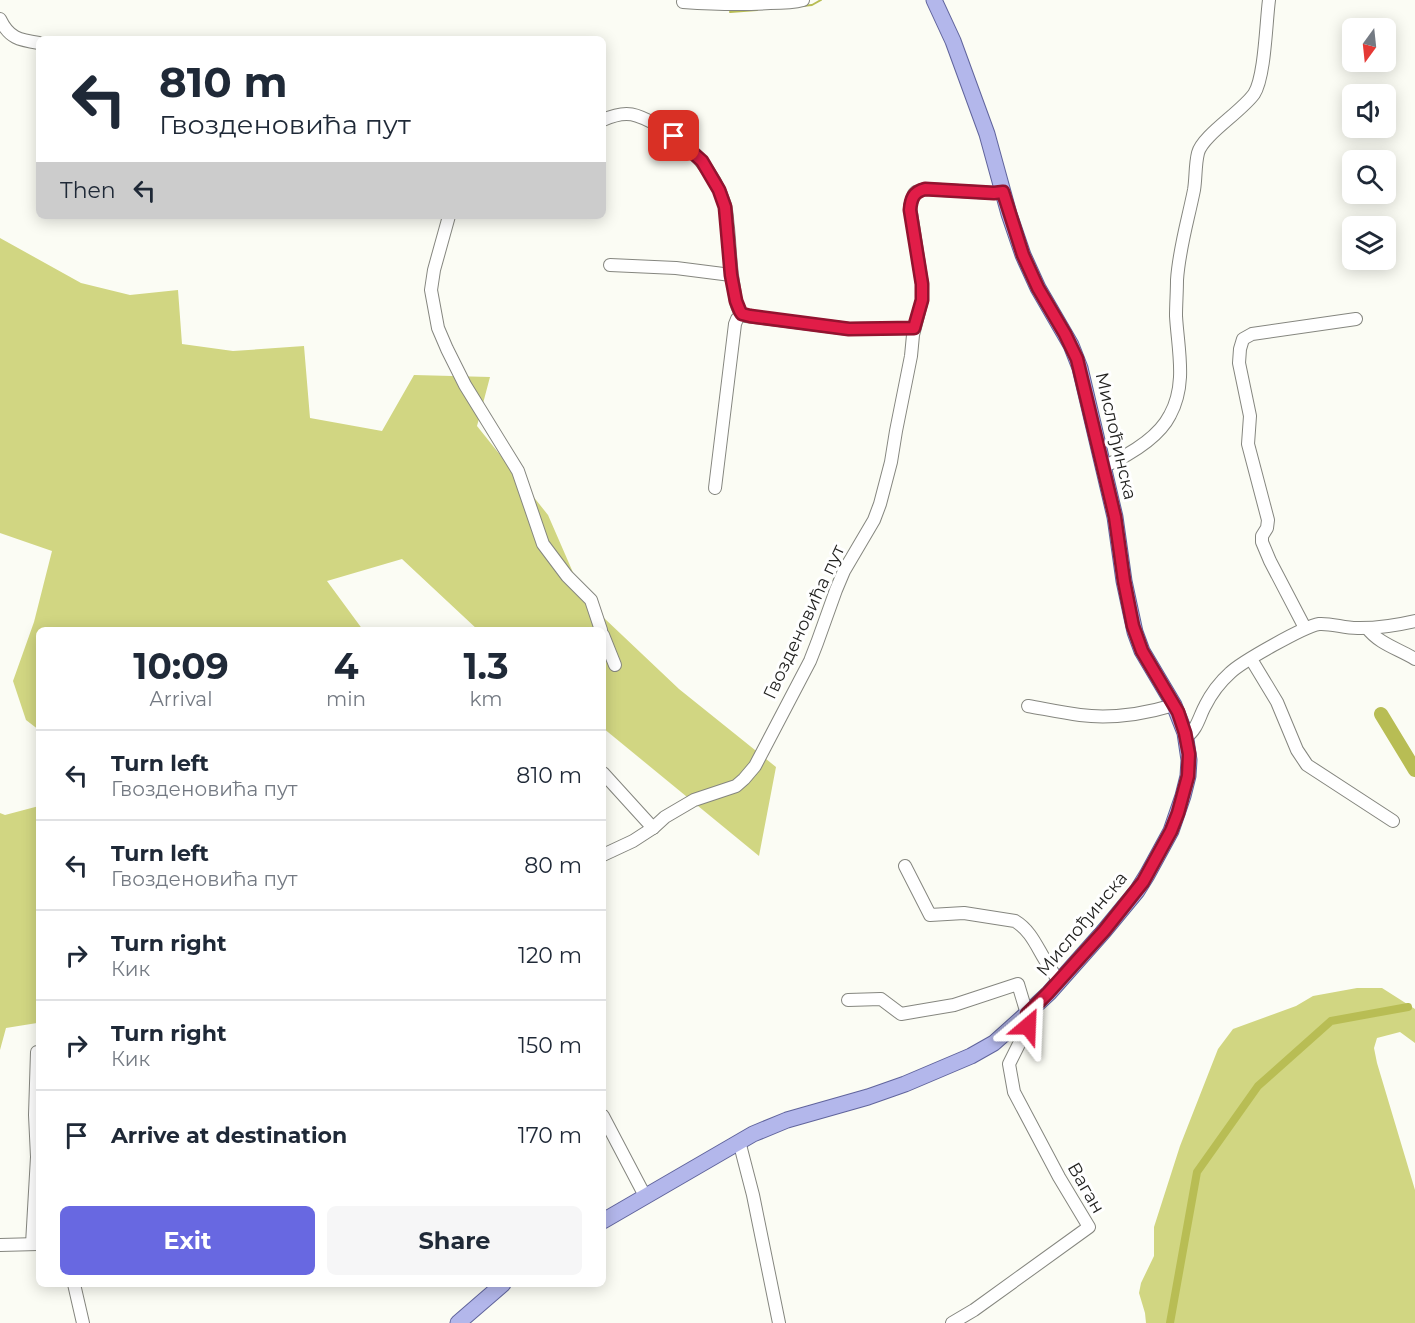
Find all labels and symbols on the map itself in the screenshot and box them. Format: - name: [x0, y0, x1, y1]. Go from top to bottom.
- north arrow: [1342, 18, 1396, 72]
- pin: [648, 110, 699, 161]
- street label: Мислођинска: [1091, 370, 1141, 502]
- street label: Гвозденовића пут: [759, 541, 850, 703]
- street label: Мислођинска: [1032, 867, 1132, 981]
- position arrow: [996, 994, 1060, 1058]
- street label: Ваган: [1063, 1159, 1109, 1217]

